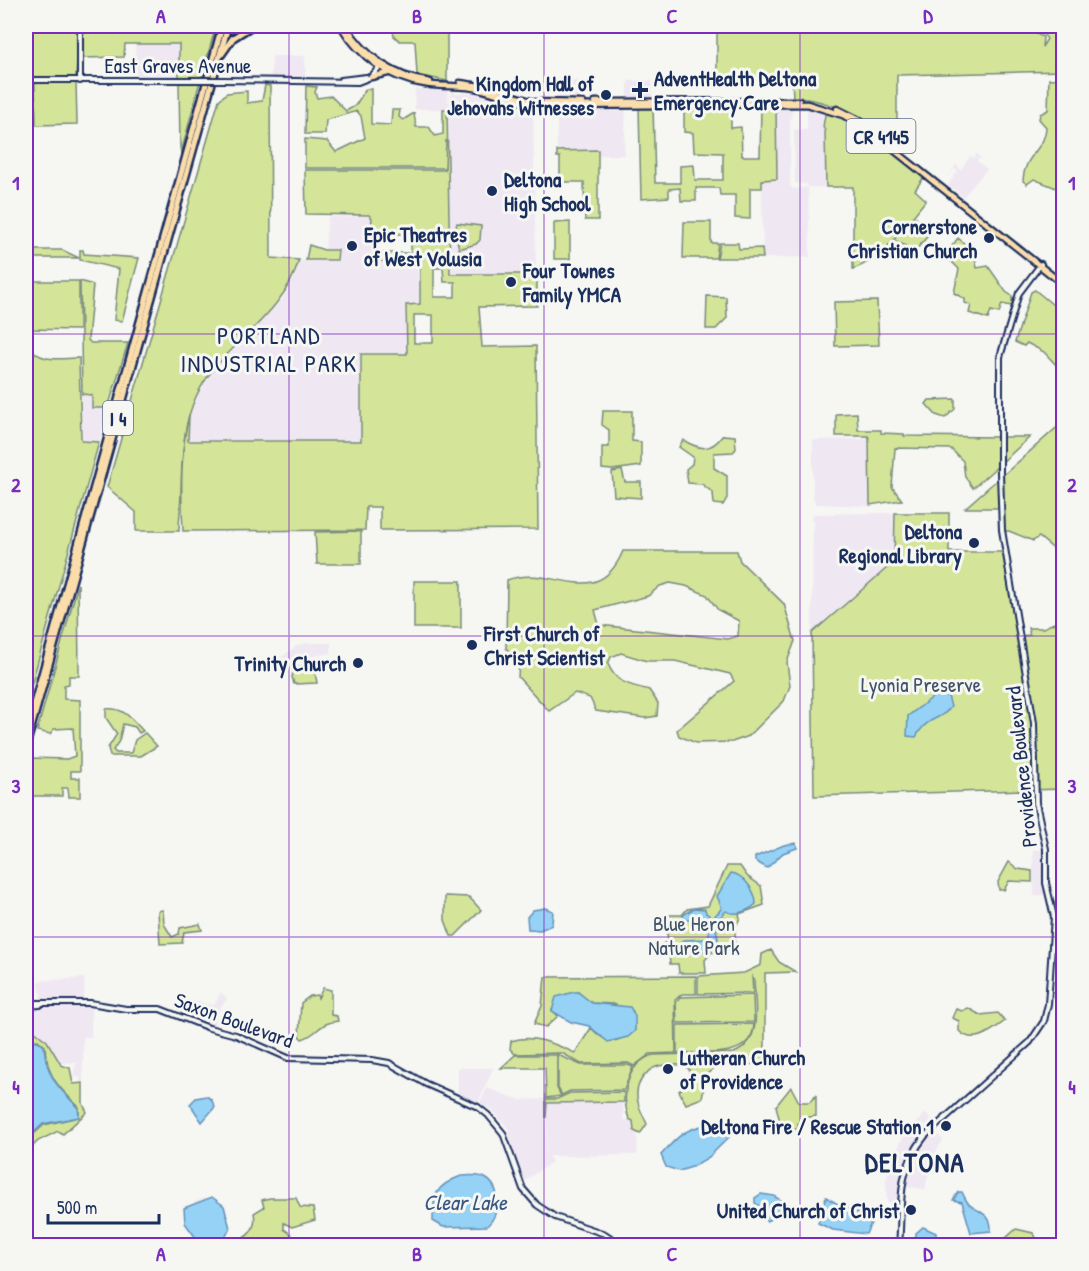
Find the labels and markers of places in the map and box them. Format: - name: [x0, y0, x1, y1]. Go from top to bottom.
- place label: AdventHealth Deltona Emergency Care: [654, 64, 817, 118]
- place label: Kingdom Hall of Jehovahs Witnesses: [447, 69, 594, 122]
- marker: AdventHealth Deltona Emergency Care: [631, 81, 649, 99]
- marker: Kingdom Hall of Jehovahs Witnesses: [599, 88, 613, 102]
- place label: Deltona High School: [504, 165, 591, 219]
- marker: Deltona High School: [485, 184, 499, 198]
- place label: Cornerstone Christian Church: [848, 212, 978, 265]
- place label: Epic Theatres of West Volusia: [364, 220, 482, 273]
- marker: Cornerstone Christian Church: [982, 231, 996, 245]
- marker: Epic Theatres of West Volusia: [345, 239, 359, 253]
- place label: Four Townes Family YMCA: [522, 256, 622, 310]
- marker: Four Townes Family YMCA: [504, 275, 518, 289]
- place label: Deltona Regional Library: [839, 517, 963, 571]
- marker: Deltona Regional Library: [967, 536, 981, 550]
- place label: First Church of Christ Scientist: [483, 619, 606, 672]
- marker: First Church of Christ Scientist: [465, 638, 479, 652]
- place label: Trinity Church: [233, 649, 346, 679]
- marker: Trinity Church: [351, 656, 365, 670]
- place label: Lutheran Church of Providence: [680, 1043, 805, 1096]
- marker: Lutheran Church of Providence: [661, 1062, 675, 1076]
- place label: Deltona Fire / Rescue Station 1: [701, 1112, 934, 1141]
- marker: Deltona Fire / Rescue Station 1: [939, 1119, 953, 1133]
- place label: United Church of Christ: [717, 1196, 900, 1225]
- marker: United Church of Christ: [904, 1203, 918, 1217]

